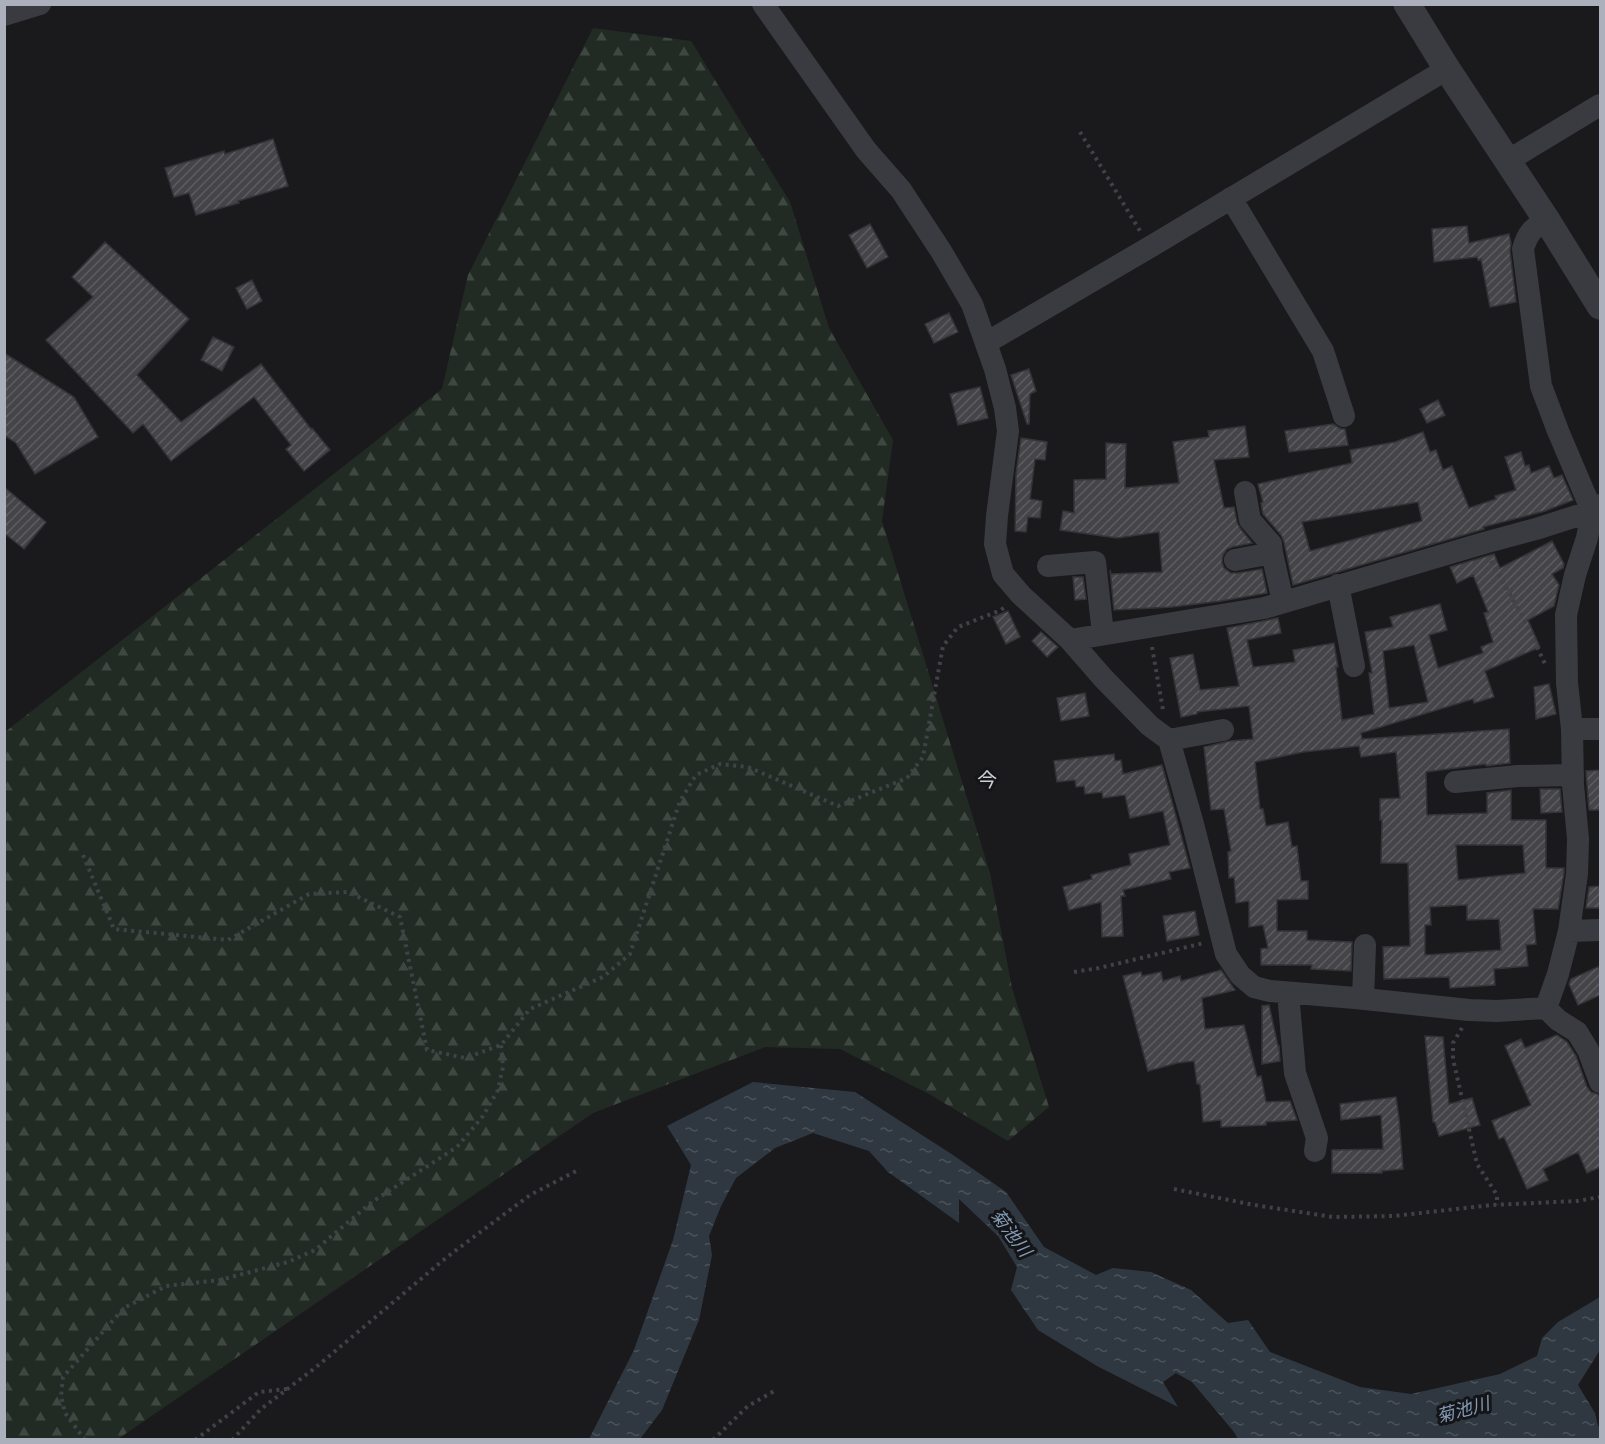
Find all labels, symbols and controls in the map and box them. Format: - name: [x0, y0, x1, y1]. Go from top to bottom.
- district label: 今: [977, 768, 997, 792]
- water label: 菊池川: [986, 1205, 1037, 1263]
- water label: 菊池川: [1434, 1392, 1494, 1428]

